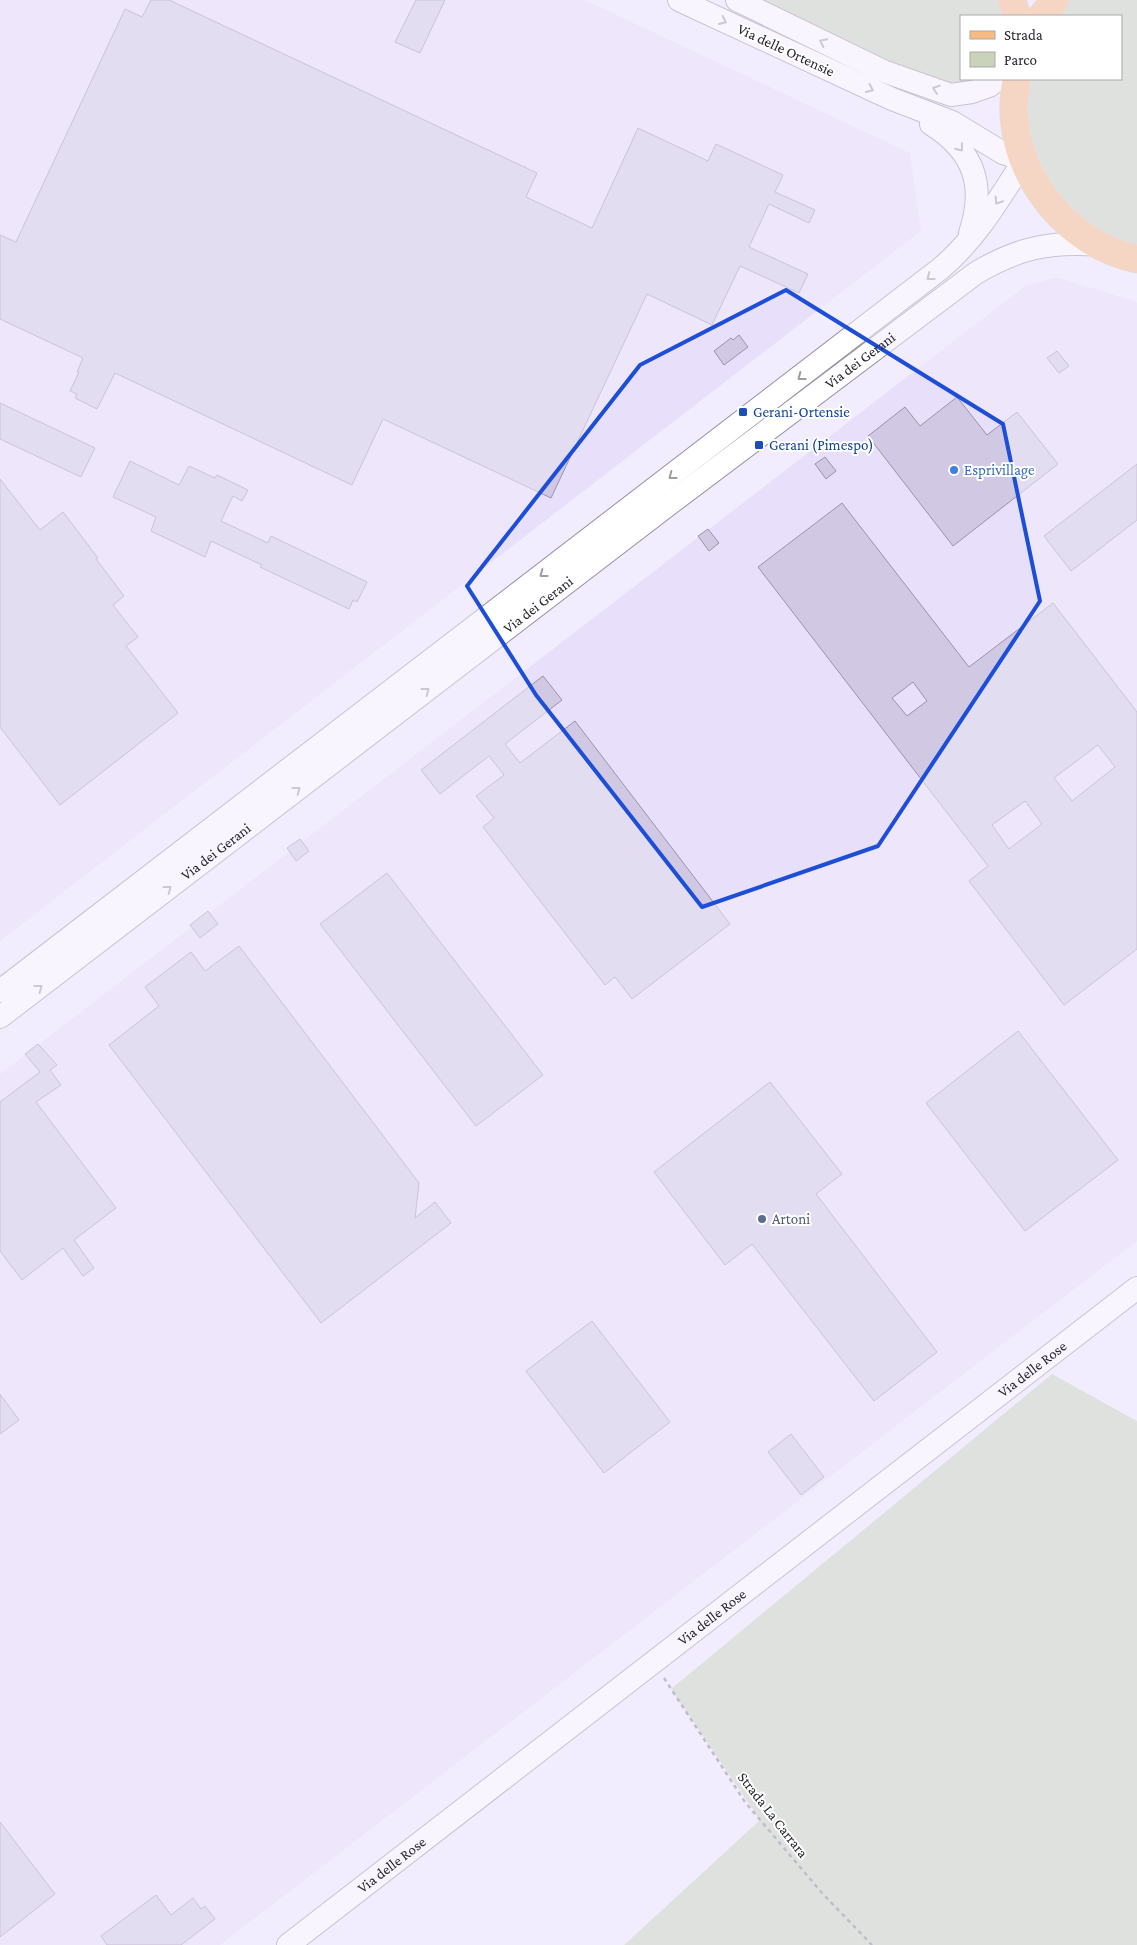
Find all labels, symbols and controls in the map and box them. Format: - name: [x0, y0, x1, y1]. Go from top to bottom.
- one-way arrow: [718, 14, 727, 25]
- legend: [960, 15, 1122, 80]
- street label: Via delle Ortensie: [735, 21, 837, 80]
- text: Strada: [1004, 27, 1043, 43]
- one-way arrow: [819, 38, 828, 48]
- text: Parco: [1004, 52, 1037, 68]
- one-way arrow: [865, 83, 874, 93]
- one-way arrow: [932, 85, 941, 95]
- one-way arrow: [954, 142, 962, 151]
- one-way arrow: [995, 195, 1004, 205]
- one-way arrow: [926, 272, 935, 281]
- street label: Via dei Gerani: [822, 329, 898, 392]
- one-way arrow: [798, 371, 807, 379]
- place label: Gerani-Ortensie: [753, 404, 850, 420]
- marker: Gerani-Ortensie: [737, 406, 749, 418]
- place label: Gerani (Pimespo): [769, 437, 874, 454]
- marker: Gerani (Pimespo): [753, 439, 765, 451]
- place label: Esprivillage: [964, 462, 1035, 479]
- marker: Esprivillage: [948, 464, 960, 476]
- one-way arrow: [669, 470, 678, 478]
- one-way arrow: [540, 569, 549, 577]
- street label: Via dei Gerani: [500, 573, 576, 636]
- one-way arrow: [420, 688, 429, 697]
- one-way arrow: [291, 787, 301, 796]
- street label: Via dei Gerani: [178, 820, 254, 883]
- one-way arrow: [162, 886, 172, 895]
- one-way arrow: [33, 985, 42, 993]
- place label: Artoni: [772, 1211, 810, 1227]
- marker: Artoni: [756, 1213, 768, 1225]
- street label: Via delle Rose: [995, 1337, 1070, 1400]
- street label: Via delle Rose: [675, 1585, 750, 1648]
- street label: Strada La Carrara: [735, 1769, 811, 1861]
- street label: Via delle Rose: [354, 1833, 429, 1896]

